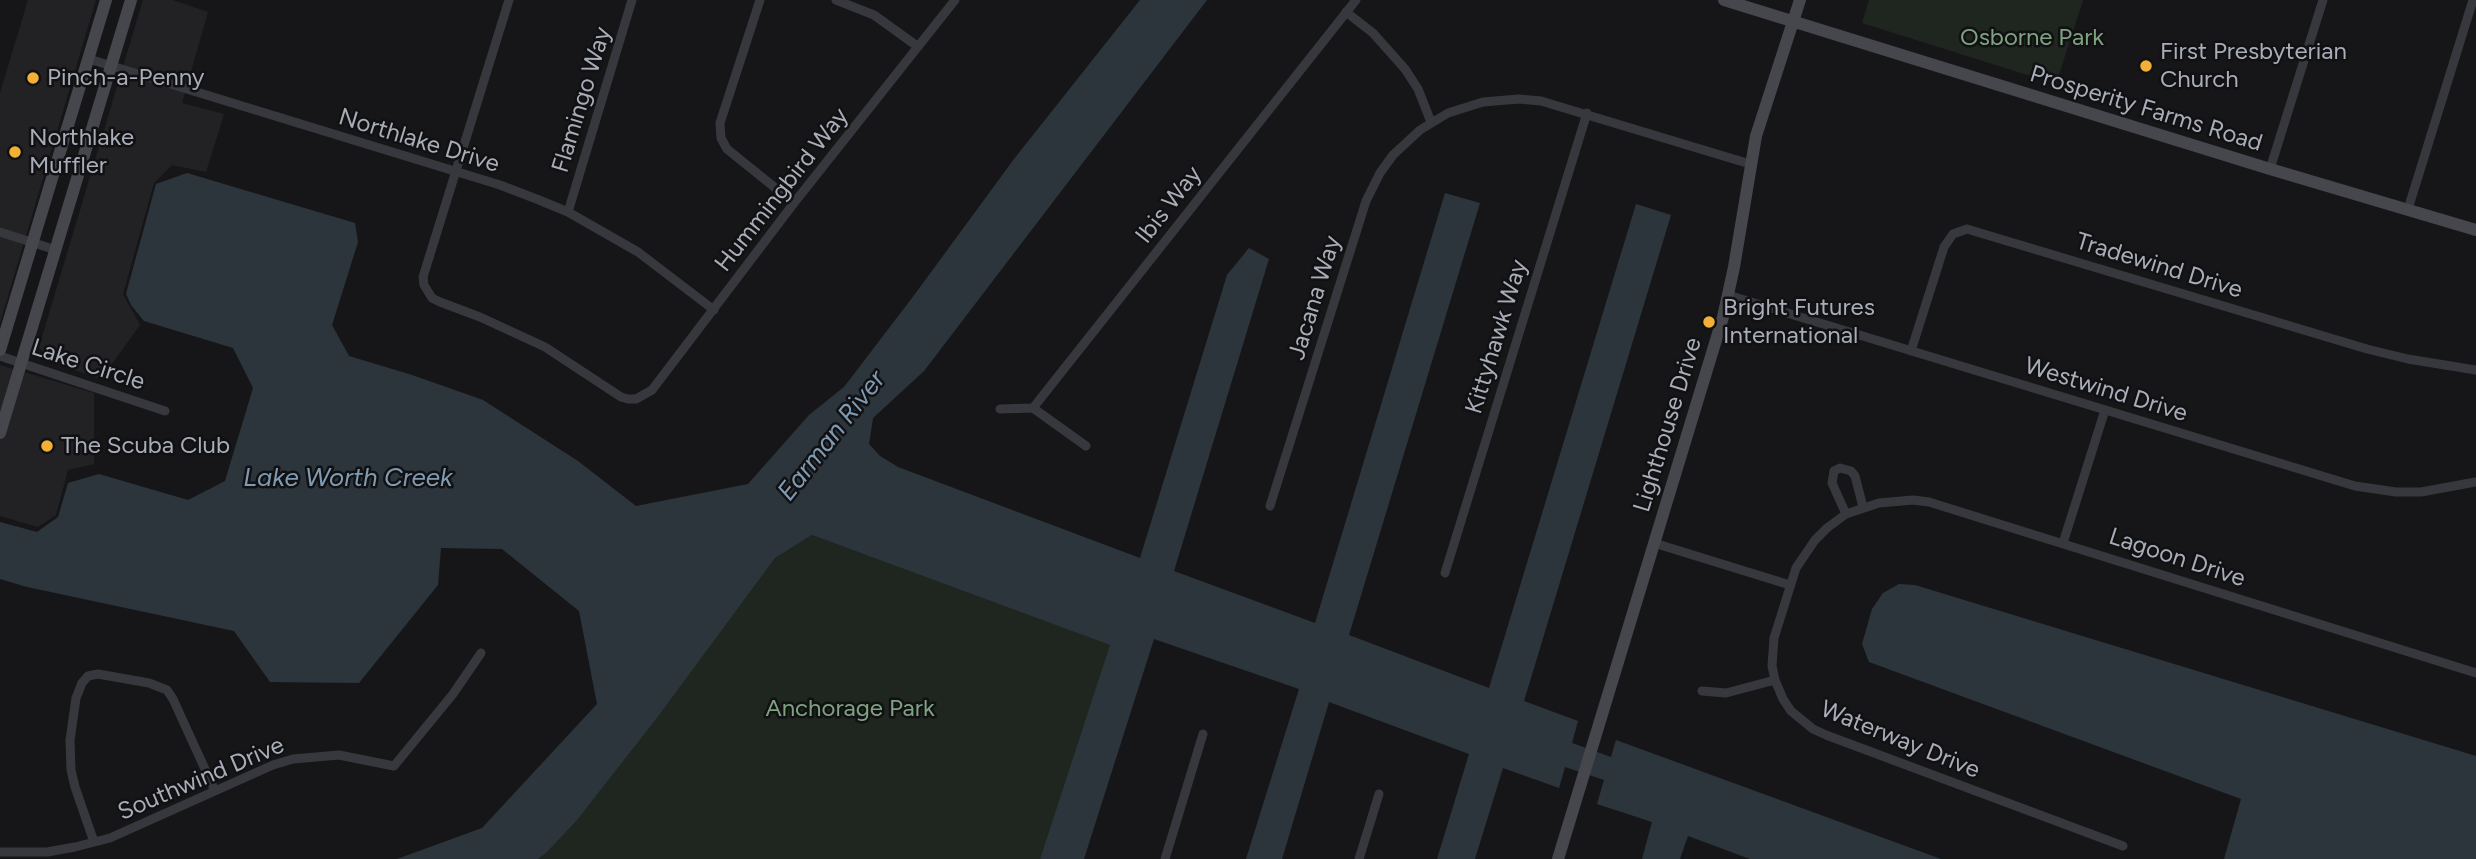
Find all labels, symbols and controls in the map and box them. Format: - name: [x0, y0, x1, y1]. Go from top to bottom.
- street label: Flamingo Way: [546, 24, 618, 176]
- park label: Osborne Park: [1960, 24, 2104, 52]
- place label: First Presbyterian Church: [2160, 38, 2347, 94]
- marker: First Presbyterian Church: [2138, 58, 2154, 74]
- street label: Prosperity Farms Road: [2026, 60, 2266, 158]
- place label: Pinch-a-Penny: [47, 64, 204, 92]
- marker: Pinch-a-Penny: [25, 70, 41, 86]
- street label: Hummingbird Way: [709, 102, 855, 278]
- street label: Northlake Drive: [335, 103, 503, 179]
- place label: Northlake Muffler: [29, 124, 134, 180]
- marker: Northlake Muffler: [7, 144, 23, 160]
- street label: Ibis Way: [1130, 161, 1208, 249]
- street label: Tradewind Drive: [2072, 227, 2246, 305]
- street label: Jacana Way: [1282, 233, 1348, 363]
- street label: Kittyhawk Way: [1460, 256, 1534, 418]
- place label: Bright Futures International: [1723, 294, 1875, 350]
- marker: Bright Futures International: [1701, 314, 1717, 330]
- street label: Lake Circle: [28, 333, 148, 397]
- street label: Lighthouse Drive: [1628, 334, 1708, 516]
- street label: Westwind Drive: [2021, 352, 2191, 428]
- water label: Earman River: [772, 365, 892, 507]
- place label: The Scuba Club: [61, 432, 230, 460]
- marker: The Scuba Club: [39, 438, 55, 454]
- water label: Lake Worth Creek: [243, 462, 453, 494]
- street label: Lagoon Drive: [2105, 522, 2249, 594]
- park label: Anchorage Park: [765, 695, 935, 723]
- street label: Waterway Drive: [1816, 695, 1984, 785]
- street label: Southwind Drive: [114, 731, 288, 827]

